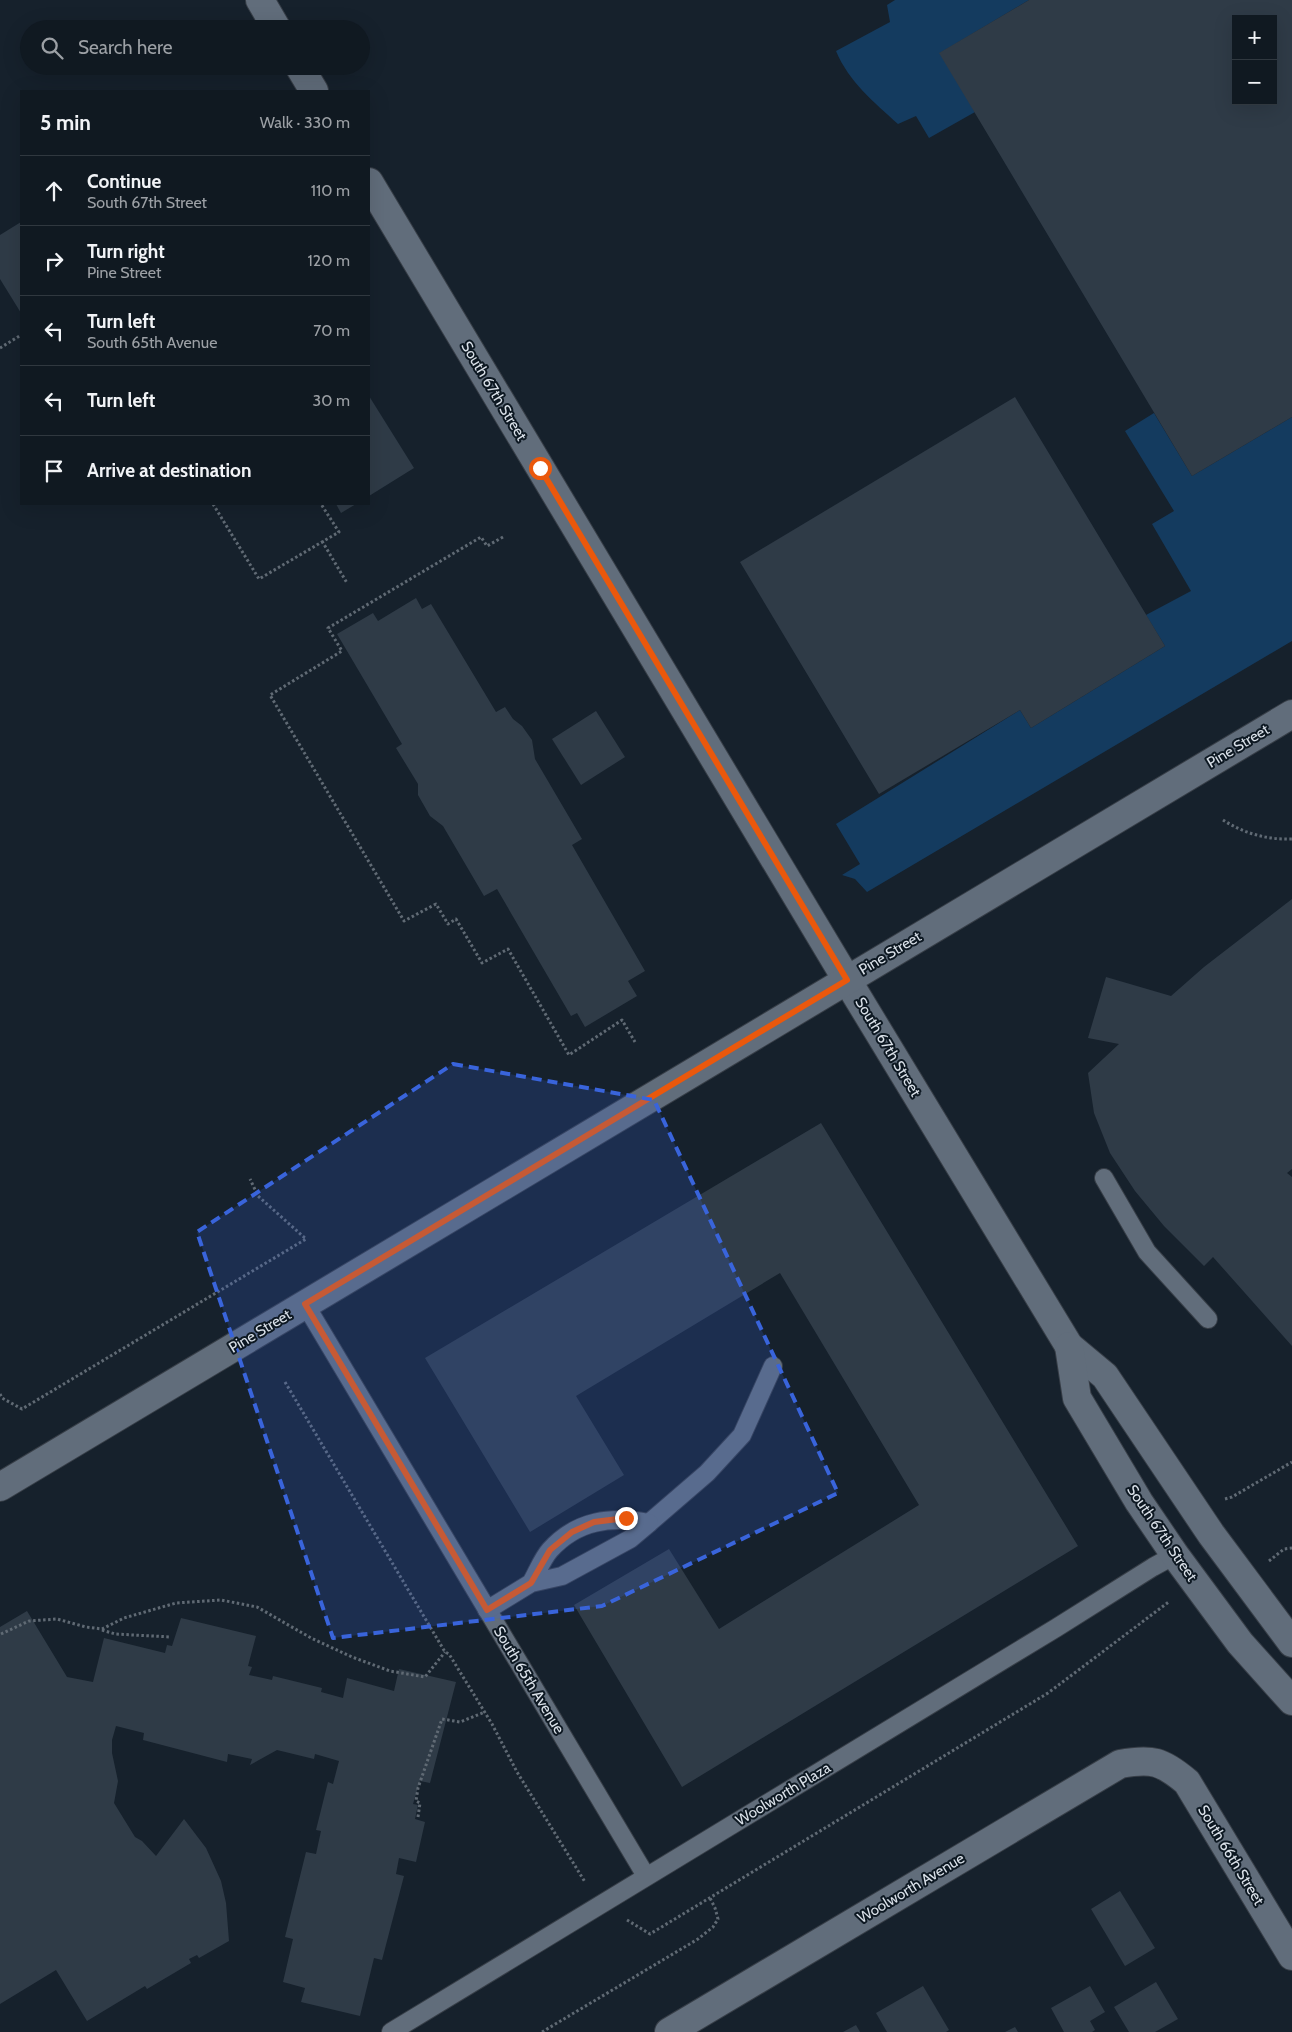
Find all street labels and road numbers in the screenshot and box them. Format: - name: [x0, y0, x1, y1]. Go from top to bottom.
- street label: South 67th Street: [457, 338, 531, 444]
- street label: Pine Street: [1204, 720, 1272, 772]
- street label: Pine Street: [856, 927, 924, 979]
- street label: South 67th Street: [851, 994, 925, 1100]
- street label: Pine Street: [226, 1305, 294, 1357]
- street label: South 67th Street: [1123, 1481, 1201, 1585]
- street label: South 65th Avenue: [490, 1623, 568, 1737]
- street label: Woolworth Plaza: [732, 1758, 834, 1829]
- street label: South 66th Street: [1194, 1802, 1268, 1908]
- street label: Woolworth Avenue: [854, 1849, 968, 1927]

